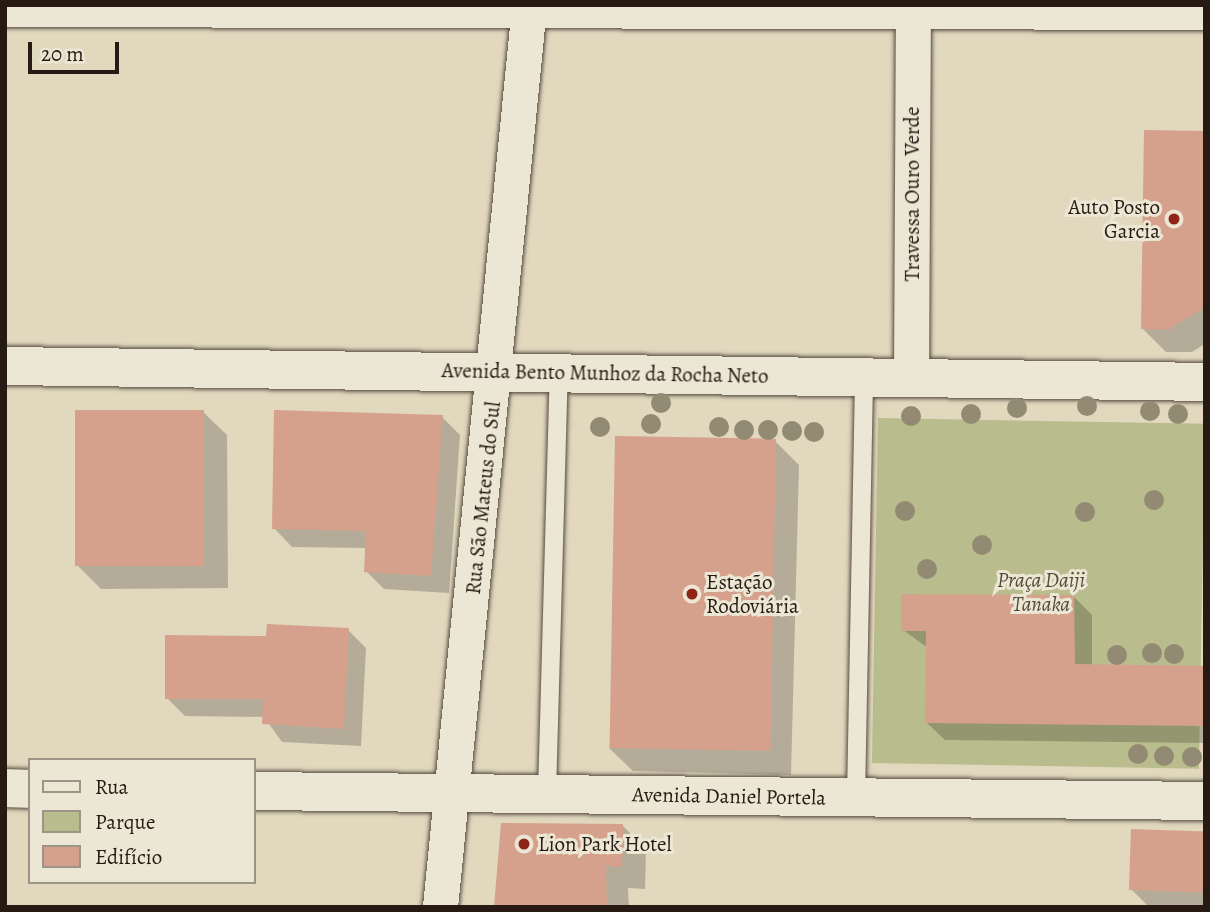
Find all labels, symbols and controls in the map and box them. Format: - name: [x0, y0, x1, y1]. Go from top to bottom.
- scale bar: [32, 28, 122, 72]
- text: 20 m: [41, 40, 84, 68]
- street label: Travessa Ouro Verde: [899, 107, 925, 281]
- place label: Auto Posto Garcia: [1068, 194, 1160, 244]
- marker: Auto Posto Garcia: [1166, 211, 1182, 227]
- street label: Avenida Bento Munhoz da Rocha Neto: [441, 358, 769, 388]
- street label: Rua São Mateus do Sul: [460, 400, 506, 596]
- park label: Praça Daiji Tanaka: [997, 567, 1085, 617]
- place label: Estação Rodoviária: [706, 569, 799, 619]
- marker: Estação Rodoviária: [684, 586, 700, 602]
- legend: [28, 758, 256, 884]
- text: Rua: [95, 773, 128, 801]
- street label: Avenida Daniel Portela: [632, 782, 826, 810]
- text: Parque: [95, 808, 155, 836]
- place label: Lion Park Hotel: [538, 831, 672, 857]
- marker: Lion Park Hotel: [516, 836, 532, 852]
- text: Edifício: [95, 843, 162, 871]

